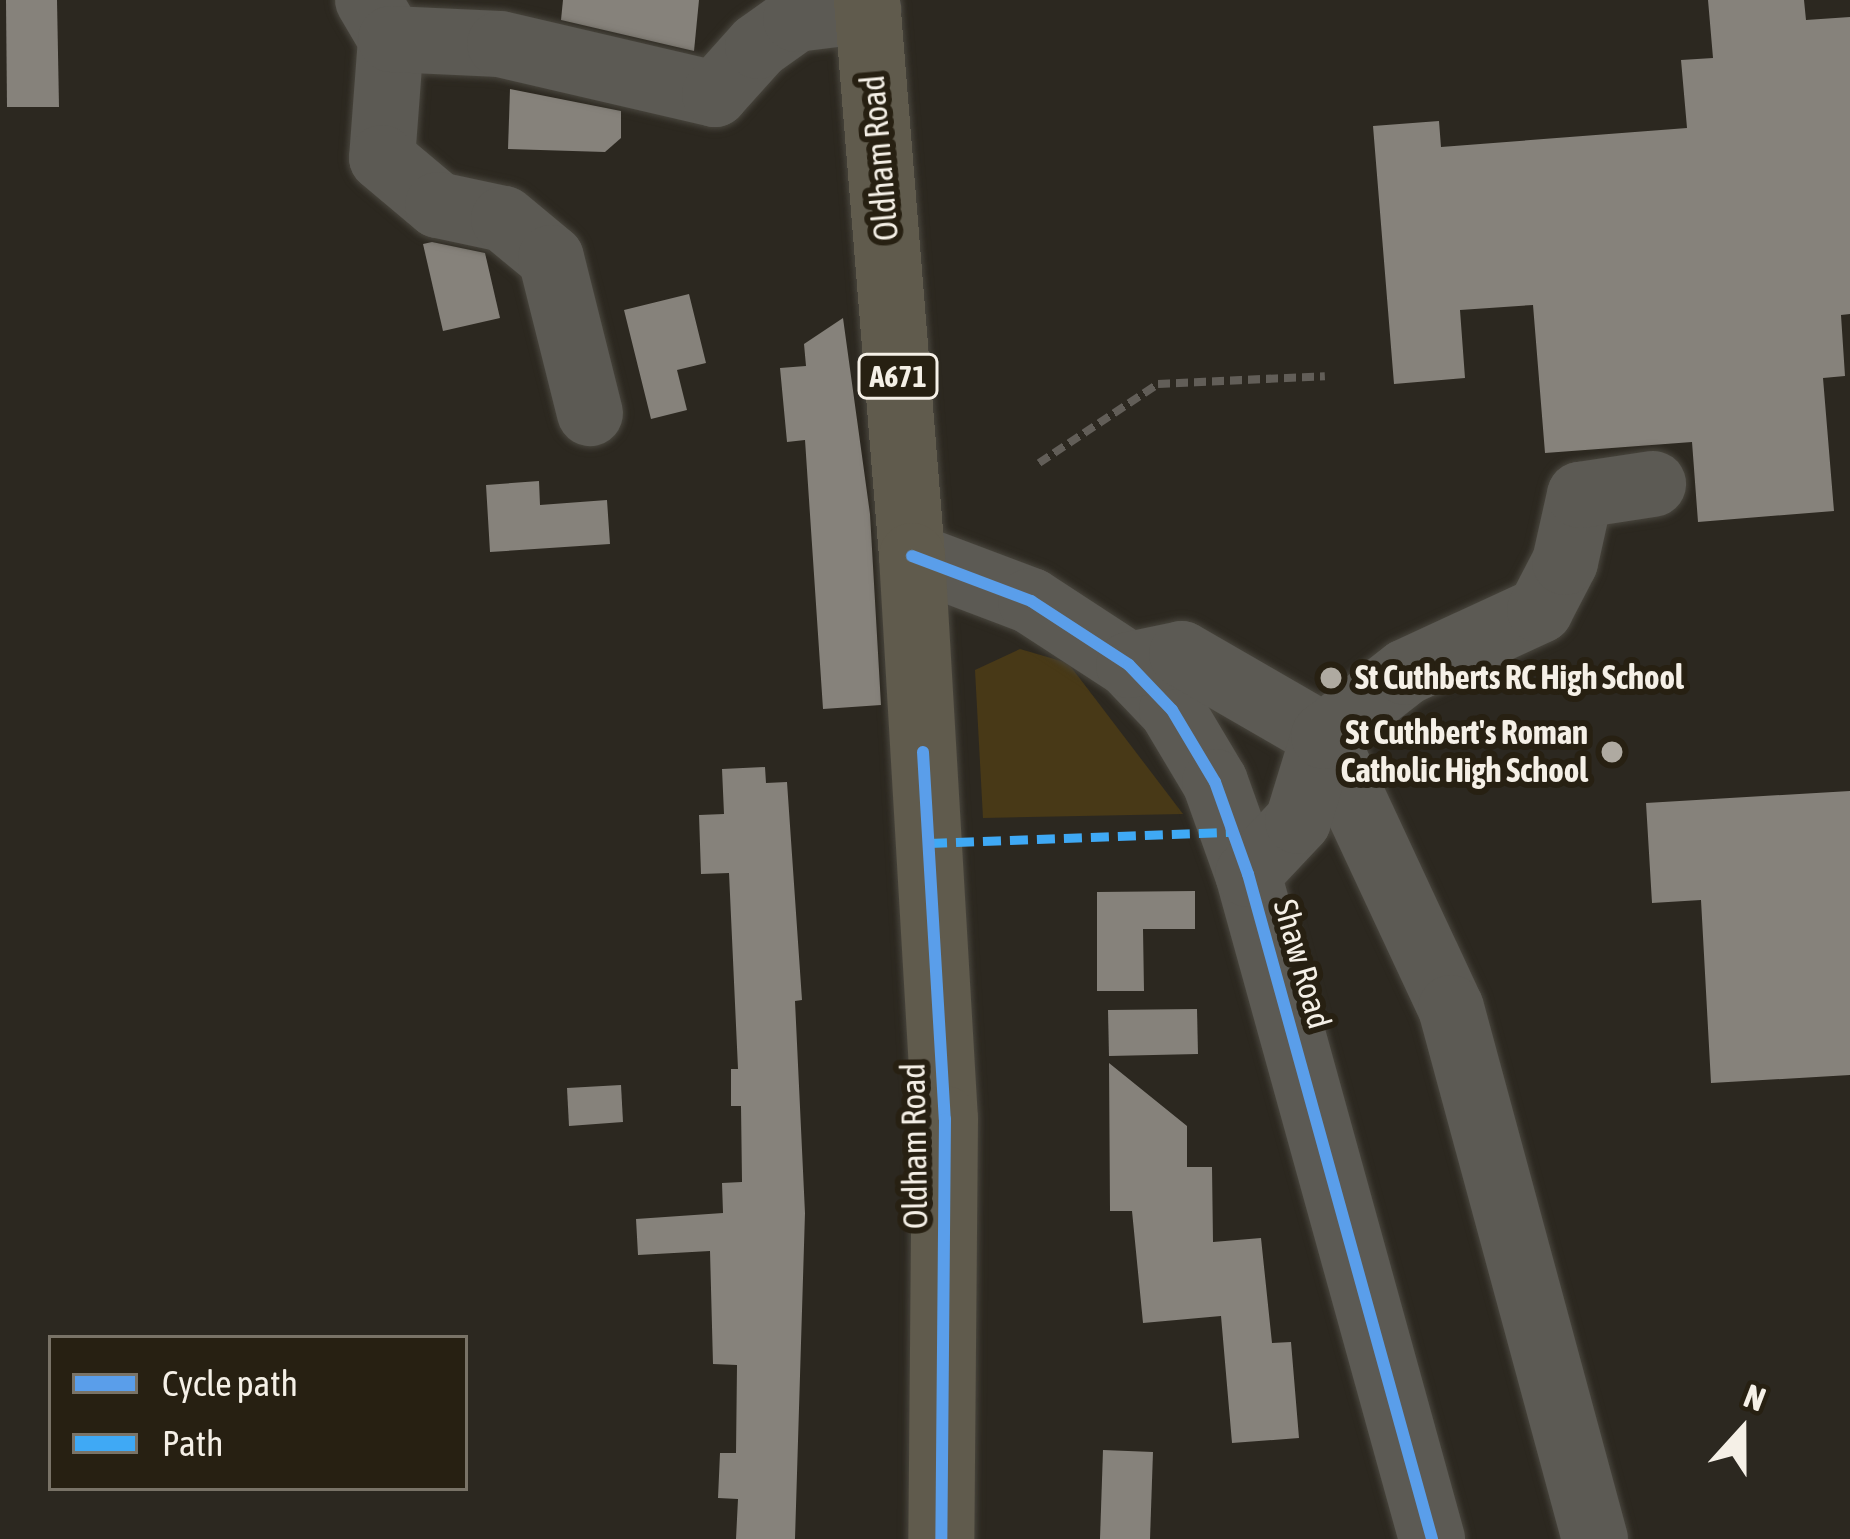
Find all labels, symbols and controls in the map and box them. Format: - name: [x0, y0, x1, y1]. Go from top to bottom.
- street label: Oldham Road: [853, 74, 907, 242]
- road number: A671: [856, 352, 940, 400]
- place label: St Cuthberts RC High School: [1355, 658, 1684, 698]
- marker: St Cuthberts RC High School: [1318, 665, 1344, 691]
- place label: St Cuthbert's Roman Catholic High School: [1340, 713, 1588, 791]
- marker: St Cuthbert's Roman Catholic High School: [1599, 739, 1625, 765]
- street label: Shaw Road: [1265, 895, 1339, 1033]
- street label: Oldham Road: [894, 1063, 936, 1229]
- legend: [48, 1335, 468, 1491]
- text: Cycle path: [162, 1362, 298, 1404]
- north arrow: [1682, 1371, 1802, 1491]
- text: N: [1739, 1376, 1771, 1419]
- text: Path: [162, 1422, 224, 1464]

